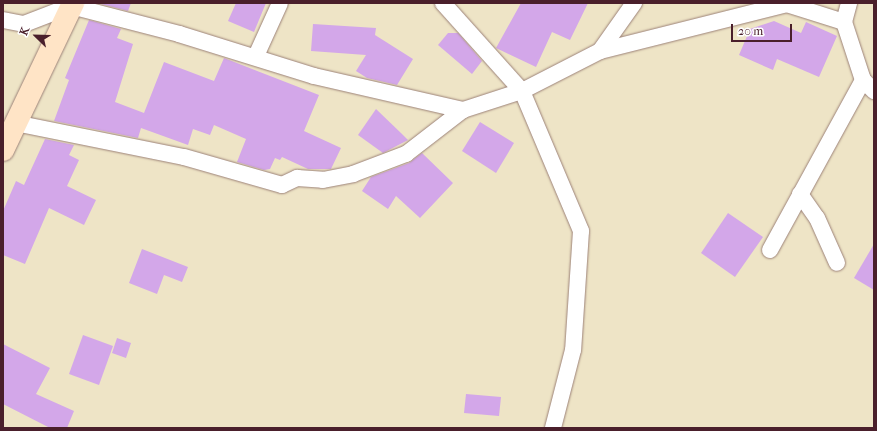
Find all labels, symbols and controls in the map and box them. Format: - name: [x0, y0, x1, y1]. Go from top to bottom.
- north arrow: [16, 16, 56, 56]
- scale bar: [733, 16, 794, 42]
- text: 20 m: [738, 24, 763, 38]
- text: K: [17, 25, 32, 37]

